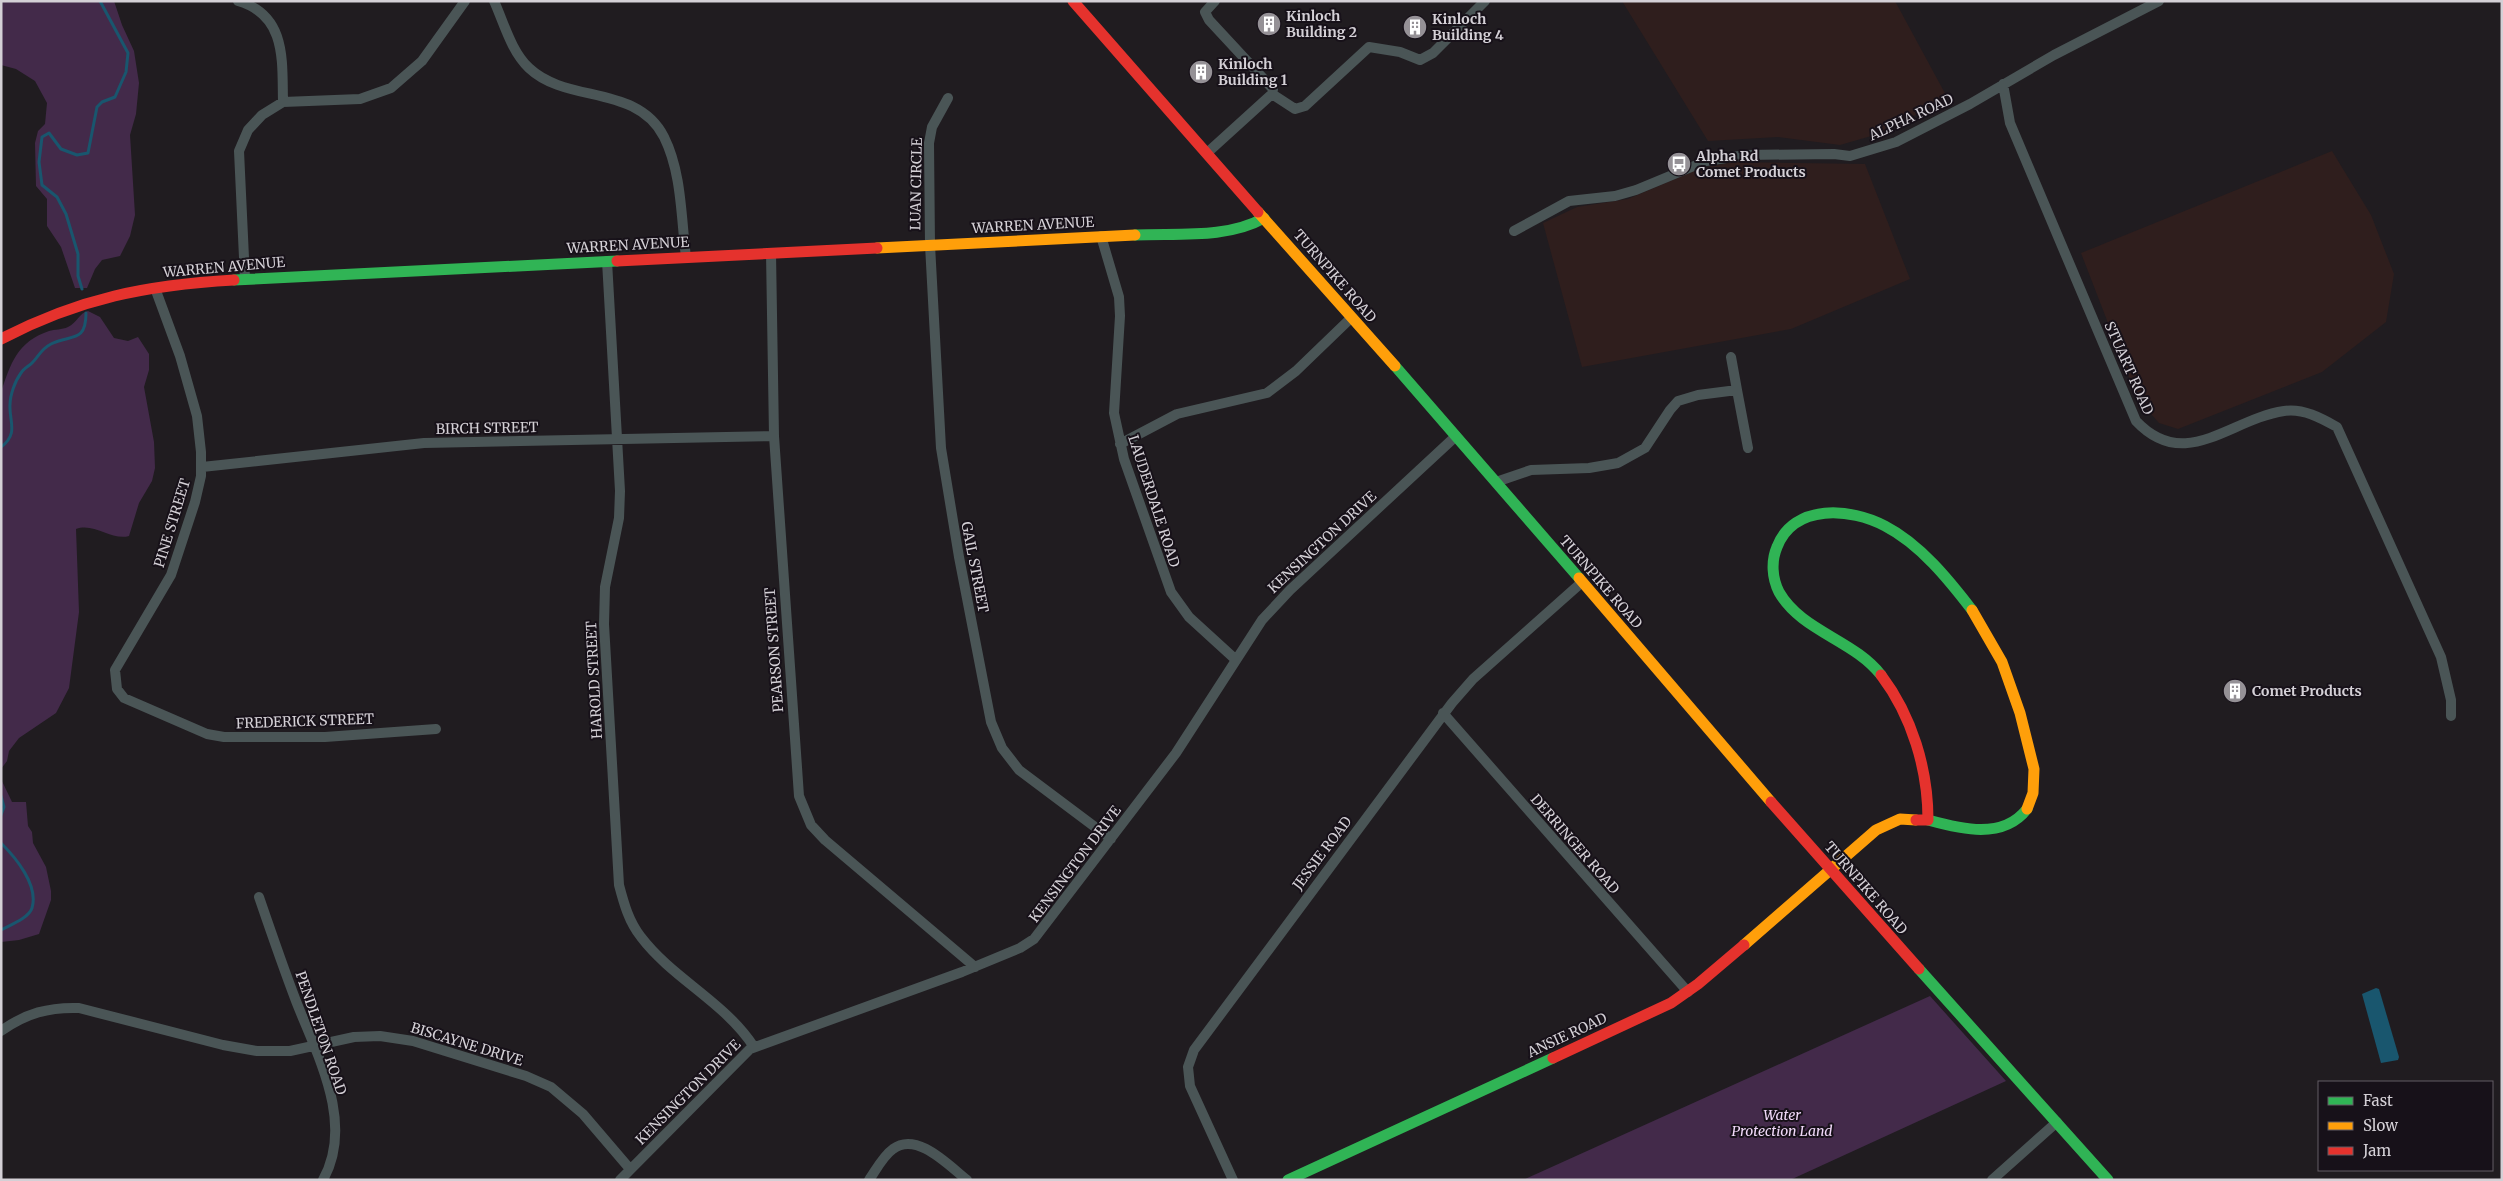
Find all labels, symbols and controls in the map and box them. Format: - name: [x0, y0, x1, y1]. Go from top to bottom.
- place label: Kinloch Building 2: [1286, 7, 1357, 41]
- place label: Kinloch Building 4: [1432, 10, 1504, 44]
- building icon: Kinloch Building 2: [1256, 11, 1282, 37]
- building icon: Kinloch Building 4: [1402, 14, 1428, 40]
- place label: Kinloch Building 1: [1218, 55, 1288, 89]
- building icon: Kinloch Building 1: [1188, 59, 1214, 85]
- street label: ALPHA ROAD: [1865, 89, 1957, 145]
- street label: LUAN CIRCLE: [906, 137, 926, 231]
- place label: Alpha Rd Comet Products: [1695, 147, 1806, 181]
- bus stop icon: Alpha Rd Comet Products: [1666, 151, 1692, 177]
- street label: WARREN AVENUE: [970, 213, 1095, 237]
- street label: TURNPIKE ROAD: [1290, 226, 1381, 326]
- street label: WARREN AVENUE: [565, 233, 690, 257]
- street label: WARREN AVENUE: [161, 253, 286, 281]
- street label: STUART ROAD: [2100, 319, 2158, 418]
- street label: BIRCH STREET: [435, 418, 539, 438]
- street label: LAUDERDALE ROAD: [1124, 433, 1184, 570]
- street label: PINE STREET: [150, 476, 194, 570]
- street label: KENSINGTON DRIVE: [1264, 487, 1380, 597]
- street label: GAIL STREET: [957, 520, 993, 614]
- street label: TURNPIKE ROAD: [1556, 532, 1647, 632]
- street label: PEARSON STREET: [761, 587, 787, 713]
- street label: HAROLD STREET: [582, 620, 606, 739]
- building icon: Comet Products: [2222, 678, 2248, 704]
- place label: Comet Products: [2252, 682, 2362, 700]
- street label: FREDERICK STREET: [236, 710, 375, 732]
- street label: DERRINGER ROAD: [1527, 790, 1624, 898]
- street label: KENSINGTON DRIVE: [1025, 802, 1125, 926]
- street label: JESSIE ROAD: [1288, 812, 1356, 894]
- street label: TURNPIKE ROAD: [1821, 838, 1912, 938]
- street label: PENDLETON ROAD: [291, 969, 351, 1098]
- street label: ANSIE ROAD: [1523, 1009, 1610, 1062]
- street label: BISCAYNE DRIVE: [409, 1018, 526, 1070]
- street label: KENSINGTON DRIVE: [632, 1035, 745, 1148]
- legend: [2318, 1081, 2493, 1171]
- text: Fast: [2363, 1091, 2393, 1110]
- park label: Water Protection Land: [1731, 1106, 1833, 1140]
- text: Slow: [2363, 1116, 2398, 1135]
- text: Jam: [2362, 1141, 2391, 1160]

